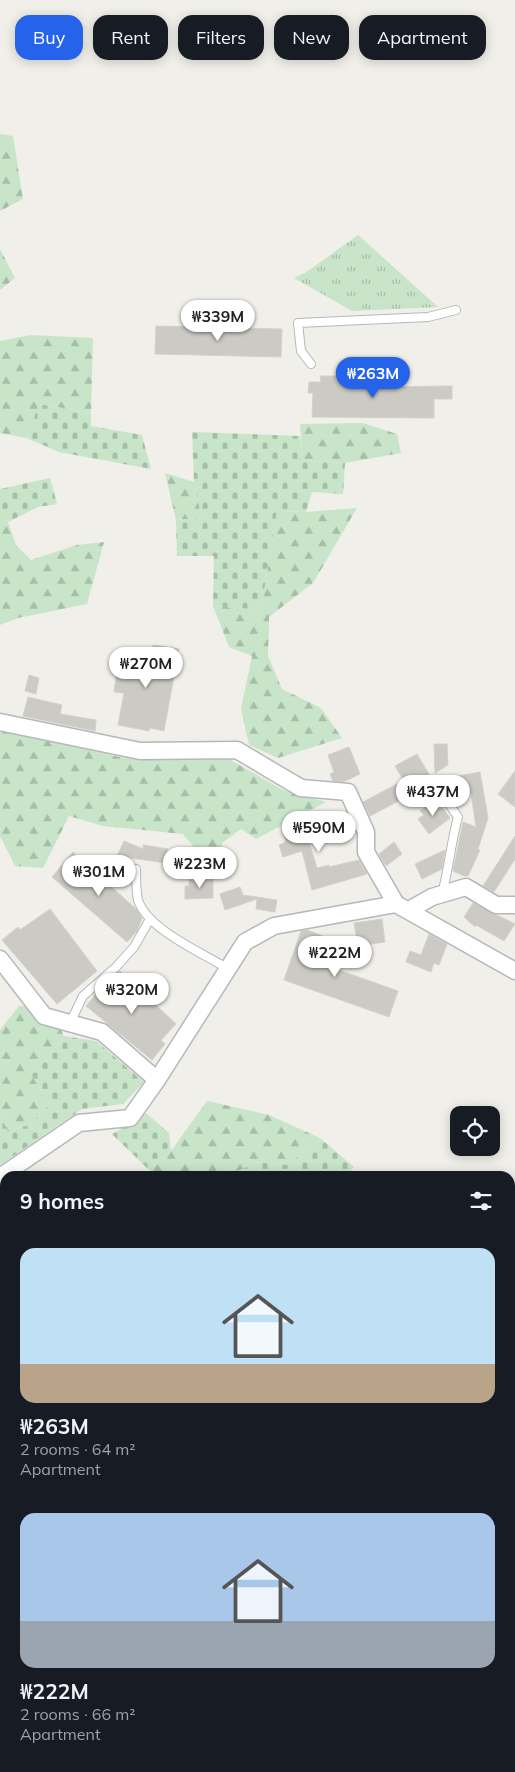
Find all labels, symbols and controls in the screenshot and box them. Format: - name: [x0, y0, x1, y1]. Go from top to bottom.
- chip: Buy: [15, 15, 83, 60]
- chip: Rent: [93, 15, 168, 60]
- chip: Filters: [178, 15, 264, 60]
- chip: New: [274, 15, 349, 60]
- chip: Apartment: [359, 15, 486, 60]
- pin: ₩339M: [183, 300, 253, 342]
- text: ₩339M: [192, 306, 244, 326]
- pin: ₩263M: [338, 356, 408, 399]
- text: ₩263M: [347, 363, 399, 383]
- pin: ₩270M: [111, 646, 181, 689]
- text: ₩270M: [120, 653, 172, 673]
- pin: ₩437M: [398, 774, 468, 817]
- text: ₩437M: [407, 781, 459, 801]
- pin: ₩590M: [284, 810, 354, 853]
- text: ₩590M: [293, 817, 345, 837]
- pin: ₩223M: [165, 846, 235, 889]
- text: ₩223M: [174, 853, 226, 873]
- pin: ₩301M: [64, 854, 134, 897]
- text: ₩301M: [73, 861, 125, 881]
- pin: ₩222M: [300, 936, 370, 978]
- text: ₩222M: [309, 942, 361, 962]
- pin: ₩320M: [97, 972, 167, 1015]
- text: ₩320M: [106, 979, 158, 999]
- map controls: [450, 1106, 500, 1156]
- button: locate: [450, 1106, 500, 1156]
- icon: filters: [467, 1187, 495, 1215]
- text: 9 homes: [20, 1188, 104, 1214]
- icon: home: [213, 1281, 303, 1371]
- text: ₩263M: [20, 1413, 89, 1439]
- text: 2 rooms · 64 m²: [20, 1439, 135, 1459]
- text: Apartment: [20, 1459, 101, 1479]
- icon: home: [213, 1546, 303, 1636]
- text: ₩222M: [20, 1678, 89, 1704]
- text: 2 rooms · 66 m²: [20, 1704, 135, 1724]
- text: Apartment: [20, 1724, 101, 1744]

